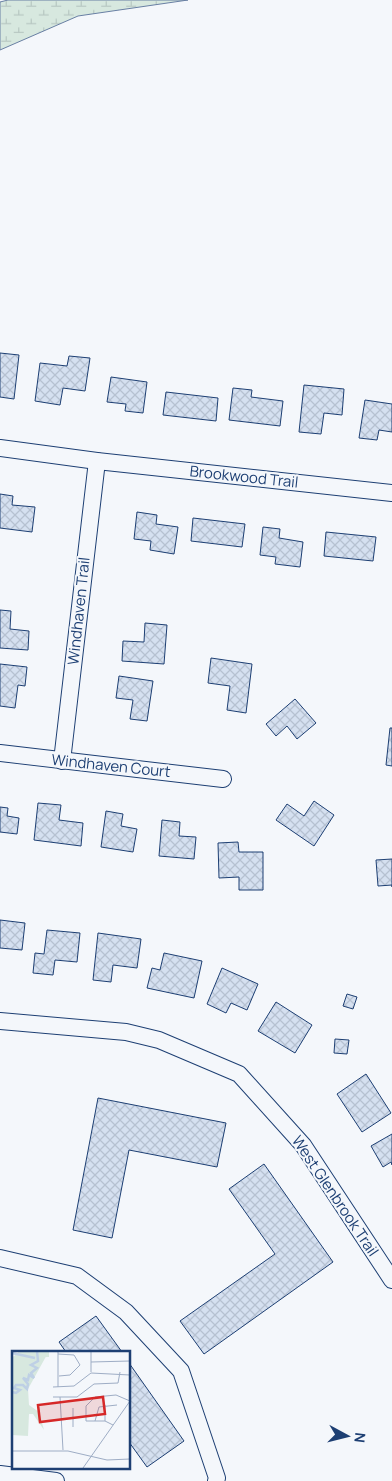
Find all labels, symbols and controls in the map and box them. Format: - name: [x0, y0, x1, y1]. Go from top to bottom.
- street label: Brookwood Trail: [189, 460, 299, 493]
- street label: Windhaven Trail: [62, 556, 95, 666]
- street label: Windhaven Court: [50, 749, 172, 782]
- street label: West Glenbrook Trail: [287, 1131, 384, 1260]
- inset map: [12, 1351, 130, 1468]
- north arrow: [322, 1411, 372, 1461]
- text: N: [350, 1431, 370, 1444]

